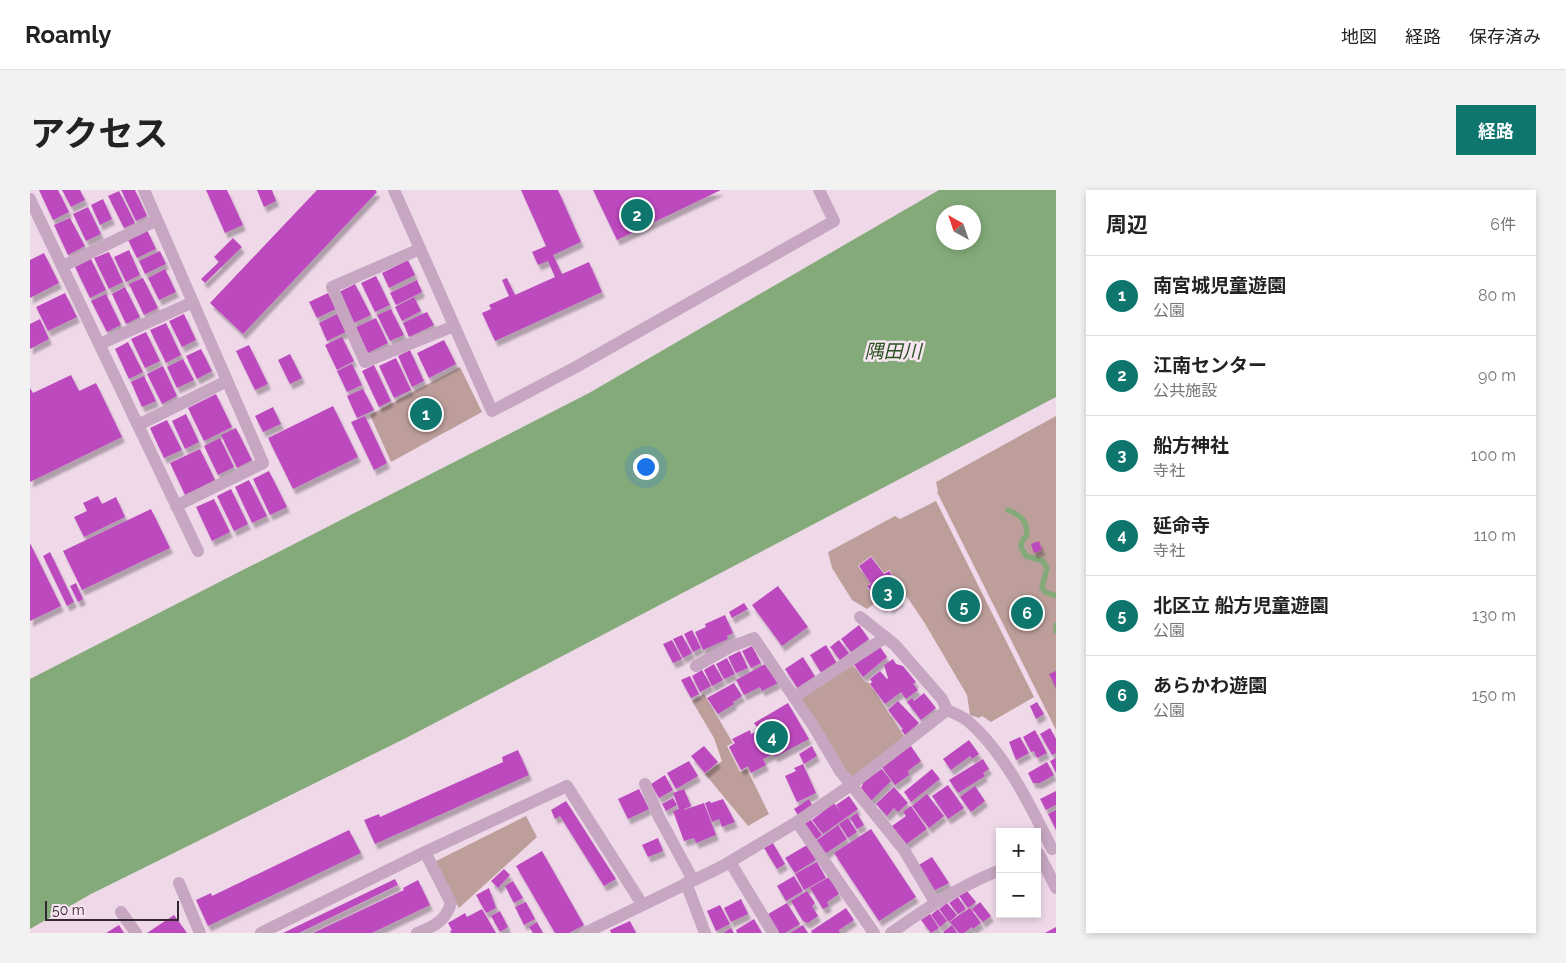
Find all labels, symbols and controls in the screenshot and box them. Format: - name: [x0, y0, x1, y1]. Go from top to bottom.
- text: Roamly: [25, 20, 111, 49]
- text: 地図: [1341, 26, 1377, 47]
- text: 経路: [1405, 26, 1441, 47]
- text: 保存済み: [1469, 26, 1541, 47]
- button: 経路: [1456, 105, 1536, 155]
- text: アクセス: [30, 113, 168, 154]
- pin: 2: [621, 196, 653, 234]
- north arrow: [936, 205, 981, 250]
- text: 周辺: [1106, 212, 1148, 237]
- text: 6件: [1490, 215, 1516, 234]
- text: 南宮城児童遊園: [1153, 274, 1286, 296]
- text: 1: [1118, 286, 1126, 305]
- text: 80 m: [1478, 286, 1516, 305]
- text: 公園: [1153, 301, 1185, 320]
- water label: 隅田川: [864, 340, 923, 362]
- text: 江南センター: [1153, 354, 1267, 376]
- text: 2: [1117, 366, 1127, 385]
- text: 90 m: [1478, 366, 1516, 385]
- text: 公共施設: [1153, 381, 1217, 400]
- pin: 1: [410, 395, 442, 433]
- text: 船方神社: [1153, 434, 1229, 456]
- text: 3: [1118, 446, 1126, 465]
- text: 100 m: [1471, 446, 1516, 465]
- your location: [633, 454, 659, 480]
- text: 寺社: [1153, 461, 1185, 480]
- text: 延命寺: [1153, 514, 1210, 536]
- text: 4: [1117, 526, 1127, 545]
- text: 110 m: [1474, 526, 1516, 545]
- text: 寺社: [1153, 541, 1185, 560]
- pin: 3: [872, 574, 904, 612]
- pin: 5: [948, 587, 980, 625]
- pin: 6: [1011, 594, 1043, 632]
- text: 北区立 船方児童遊園: [1153, 594, 1329, 616]
- text: 5: [1118, 606, 1126, 625]
- text: 130 m: [1472, 606, 1516, 625]
- text: 公園: [1153, 621, 1185, 640]
- text: あらかわ遊園: [1153, 674, 1267, 696]
- text: 6: [1117, 686, 1127, 705]
- text: 150 m: [1472, 686, 1516, 705]
- text: 公園: [1153, 701, 1185, 720]
- pin: 4: [756, 718, 788, 756]
- map controls: [996, 828, 1041, 918]
- button: +: [996, 828, 1041, 873]
- button: −: [996, 873, 1041, 918]
- scale bar: [45, 898, 179, 921]
- text: 50 m: [52, 902, 85, 918]

